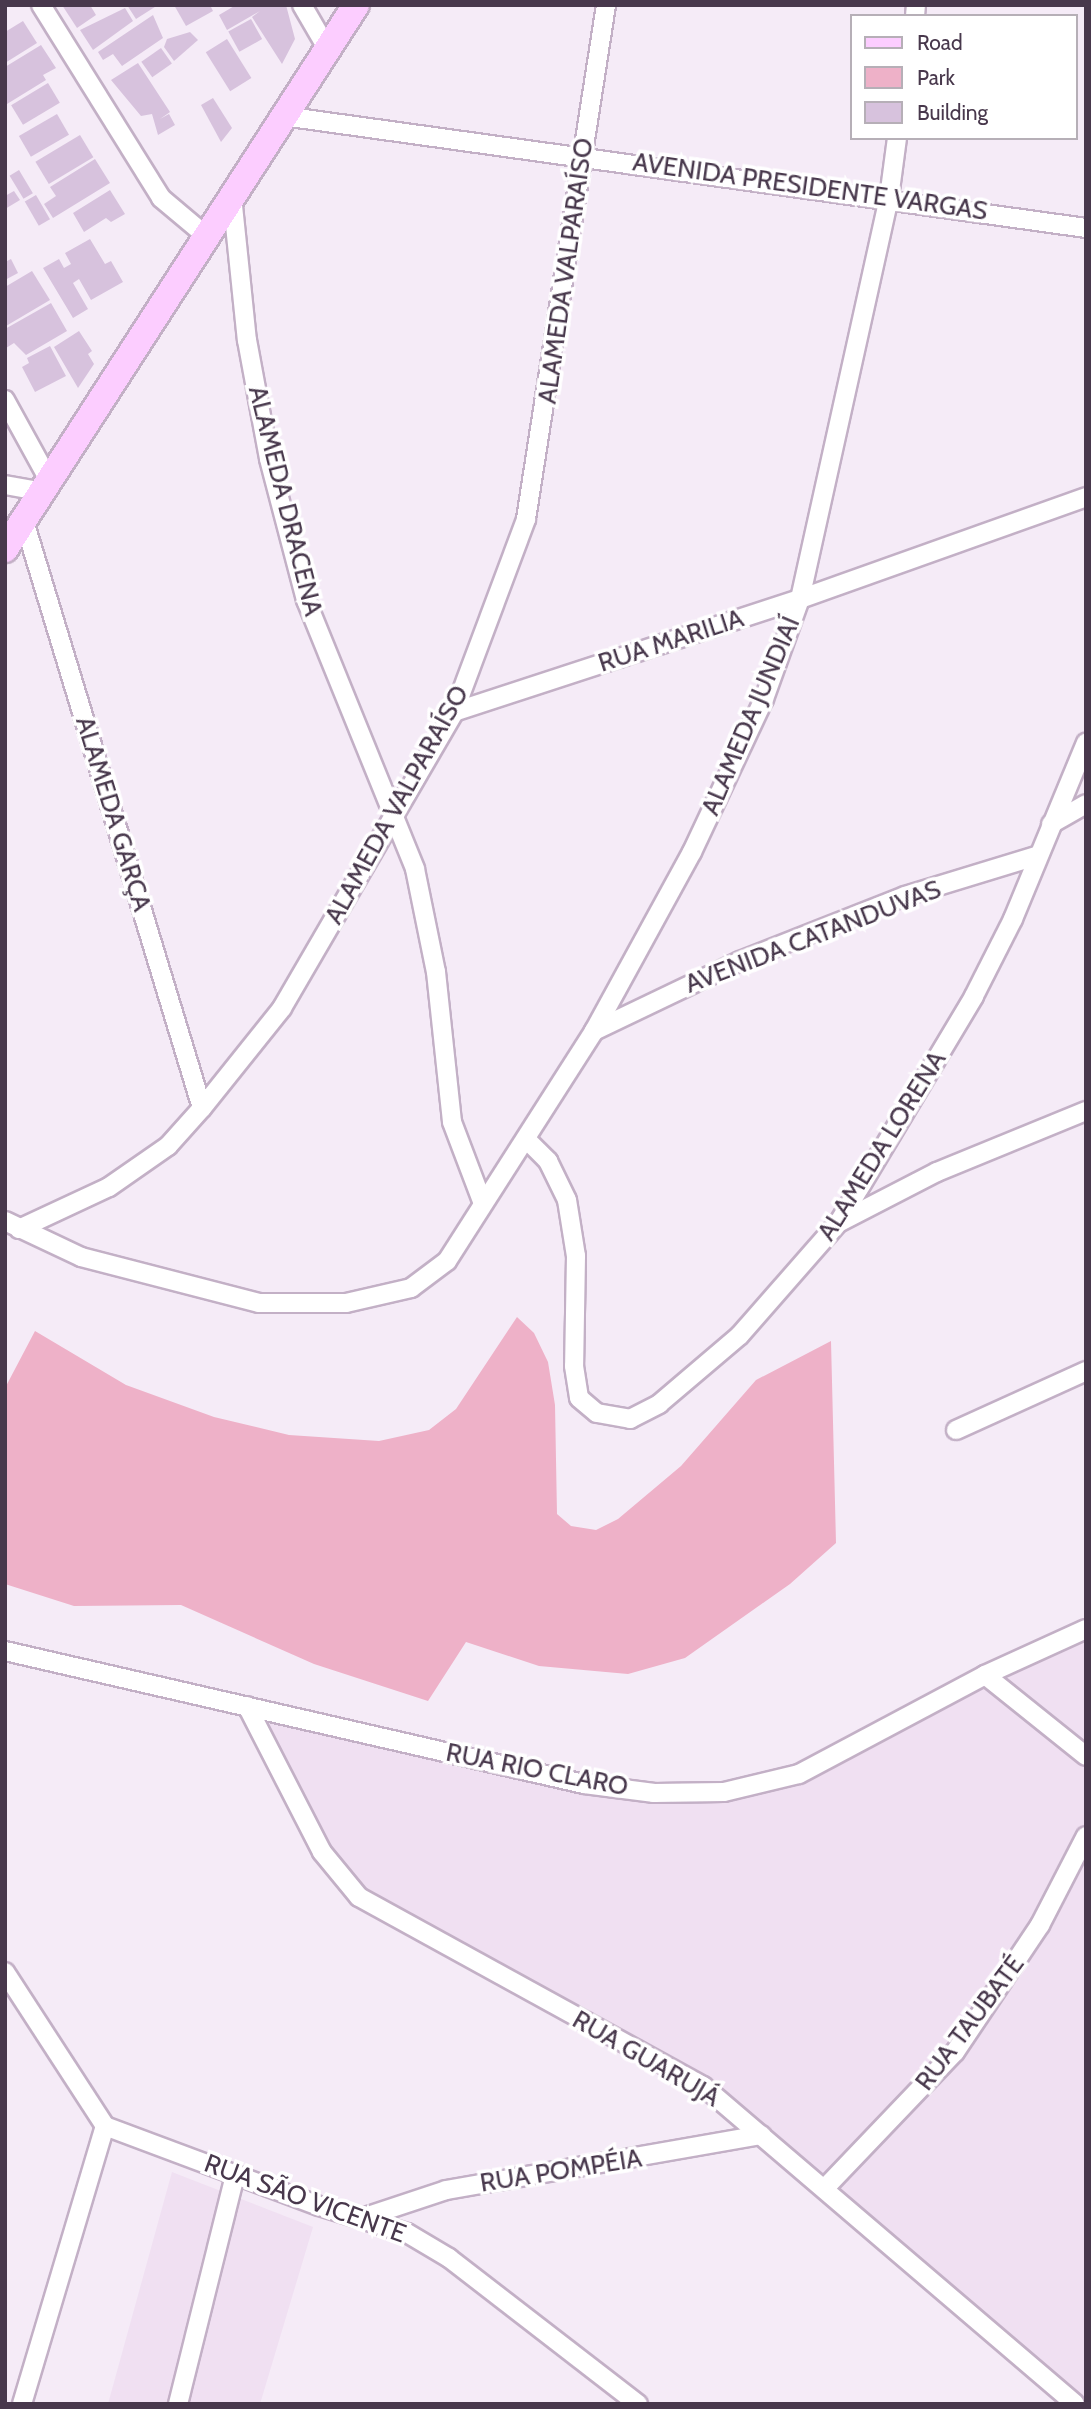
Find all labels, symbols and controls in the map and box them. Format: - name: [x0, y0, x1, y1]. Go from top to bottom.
- legend: [850, 14, 1077, 140]
- text: Road: [917, 30, 963, 55]
- text: Park: [917, 65, 955, 90]
- text: Building: [917, 100, 988, 125]
- street label: ALAMEDA VALPARAÍSO: [532, 136, 600, 406]
- street label: AVENIDA PRESIDENTE VARGAS: [631, 147, 989, 227]
- street label: ALAMEDA DRACENA: [241, 383, 329, 619]
- street label: RUA MARILIA: [594, 603, 748, 679]
- street label: ALAMEDA JUNDIAÍ: [695, 612, 807, 820]
- street label: ALAMEDA VALPARAÍSO: [318, 680, 476, 930]
- street label: ALAMEDA GARÇA: [69, 713, 157, 915]
- street label: AVENIDA CATANDUVAS: [681, 874, 945, 1000]
- street label: ALAMEDA LORENA: [811, 1045, 953, 1247]
- street label: RUA RIO CLARO: [443, 1737, 631, 1803]
- street label: RUA TAUBATÉ: [909, 1949, 1031, 2097]
- street label: RUA GUARUJÁ: [567, 2004, 725, 2114]
- street label: RUA POMPÉIA: [478, 2143, 644, 2199]
- street label: RUA SÃO VICENTE: [200, 2148, 410, 2250]

